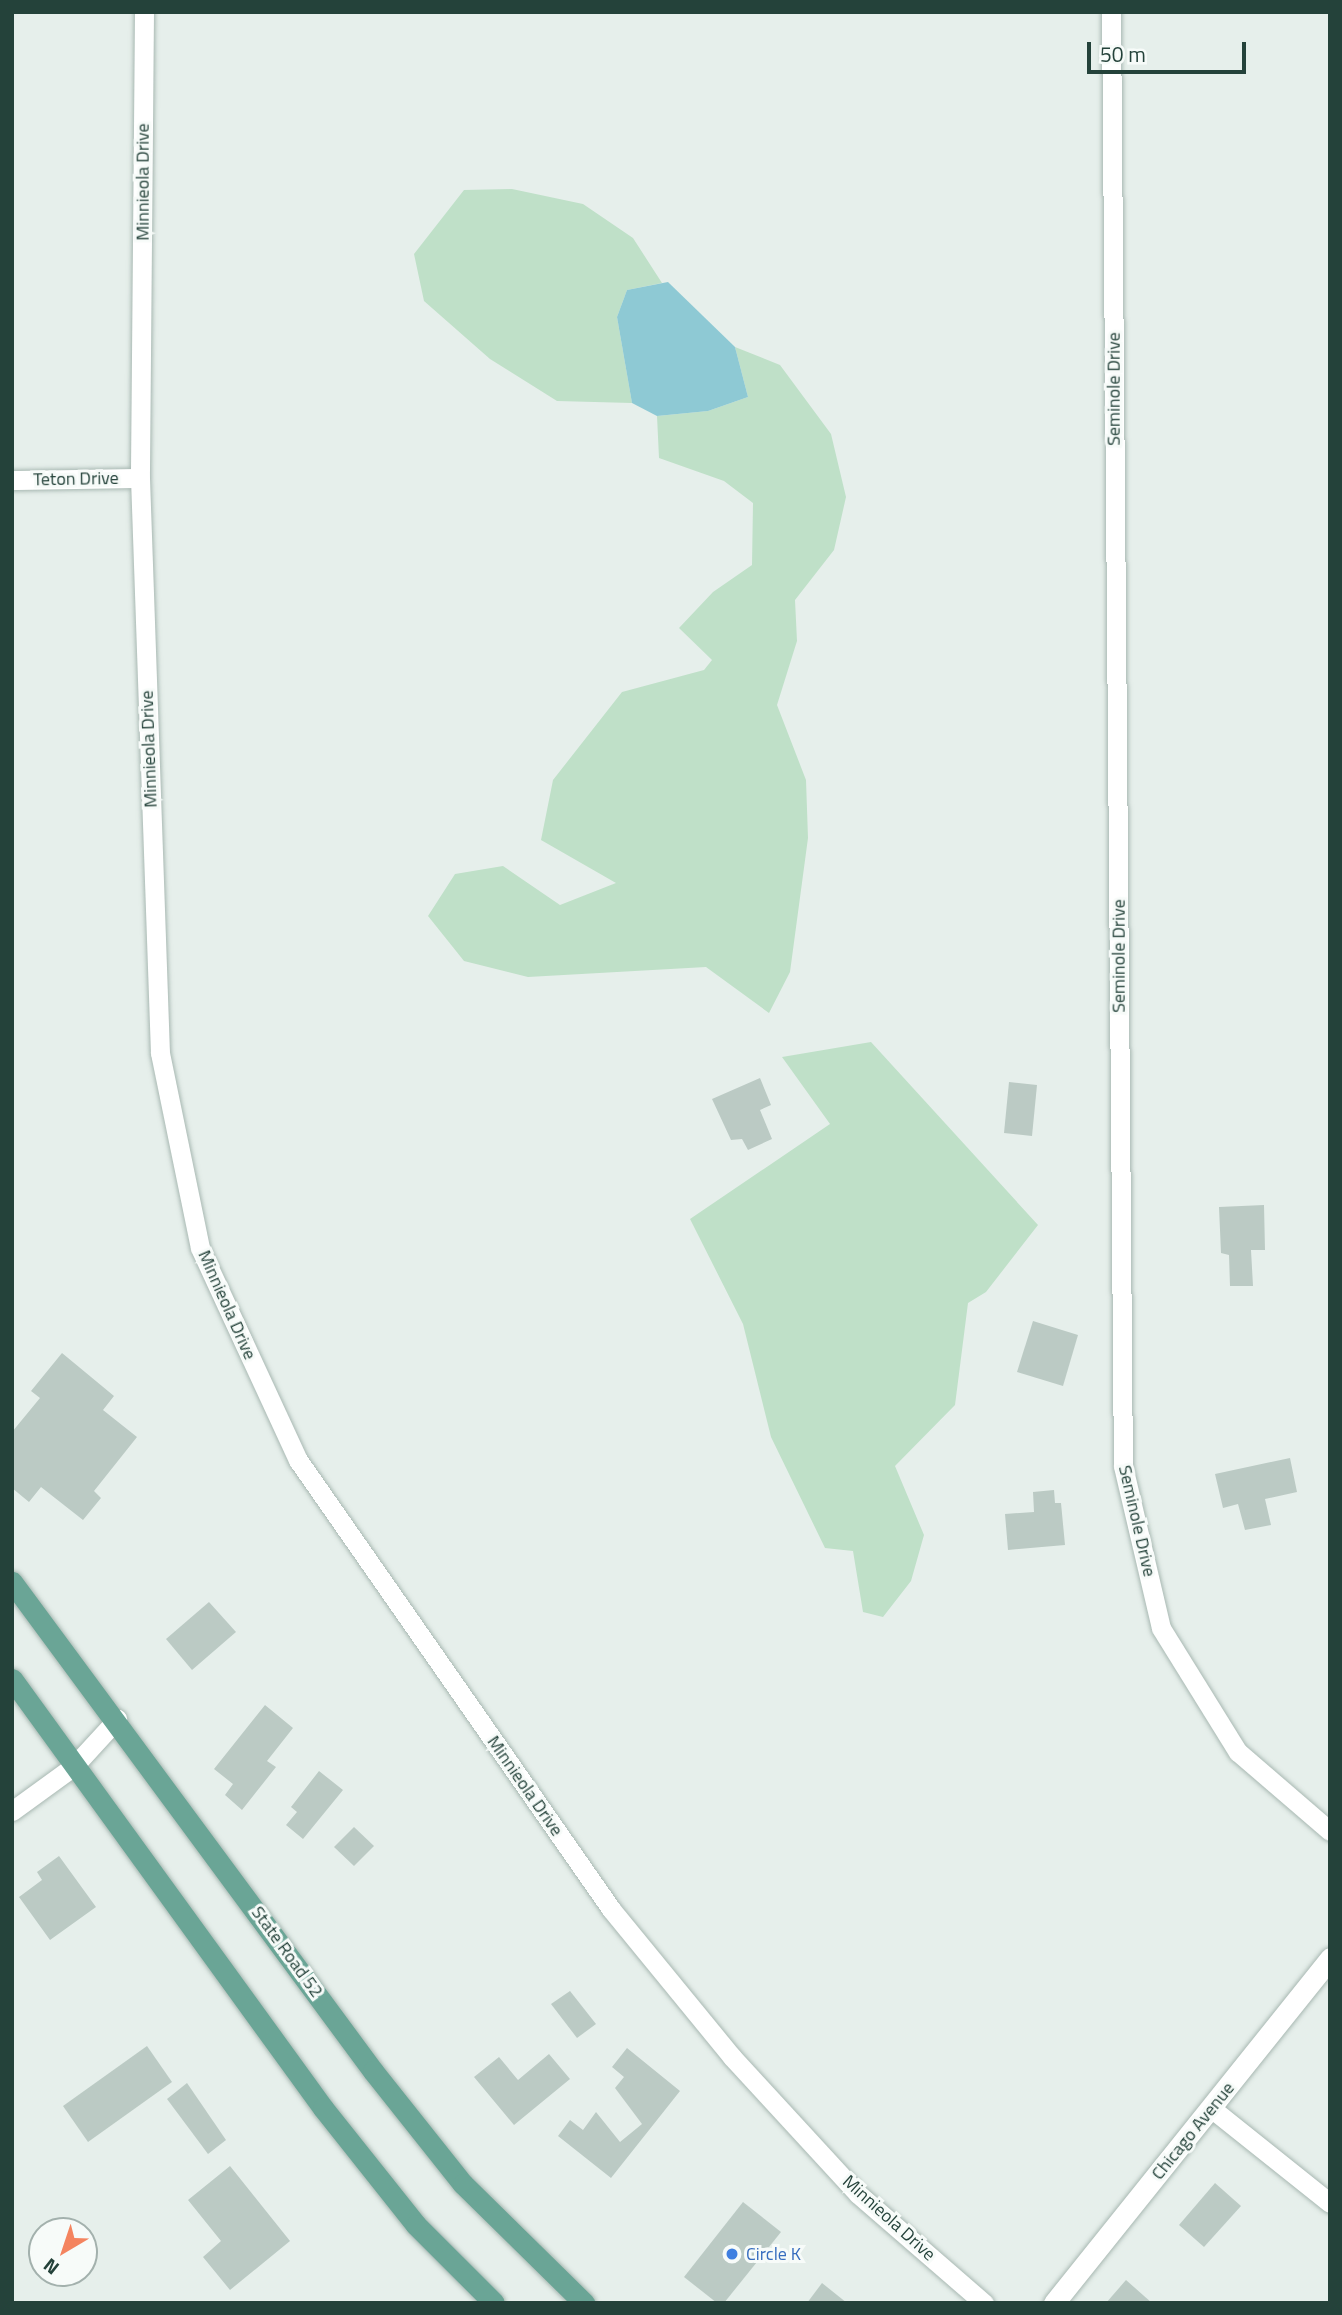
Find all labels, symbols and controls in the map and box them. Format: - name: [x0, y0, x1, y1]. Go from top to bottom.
- scale bar: [1090, 28, 1249, 72]
- text: 50 m: [1100, 38, 1146, 70]
- street label: Minnieola Drive: [132, 123, 154, 241]
- street label: Seminole Drive: [1103, 332, 1125, 446]
- street label: Teton Drive: [33, 467, 119, 491]
- street label: Minnieola Drive: [136, 690, 162, 808]
- street label: Seminole Drive: [1108, 899, 1130, 1013]
- street label: Minnieola Drive: [193, 1247, 261, 1363]
- street label: Seminole Drive: [1114, 1463, 1160, 1579]
- street label: Minnieola Drive: [482, 1732, 568, 1840]
- street label: State Road 52: [247, 1902, 327, 2002]
- street label: Chicago Avenue: [1147, 2078, 1239, 2184]
- street label: Minnieola Drive: [838, 2171, 940, 2265]
- north arrow: [28, 2217, 98, 2287]
- place label: Circle K: [746, 2243, 801, 2265]
- marker: Circle K: [724, 2246, 740, 2262]
- text: N: [36, 2252, 65, 2283]

